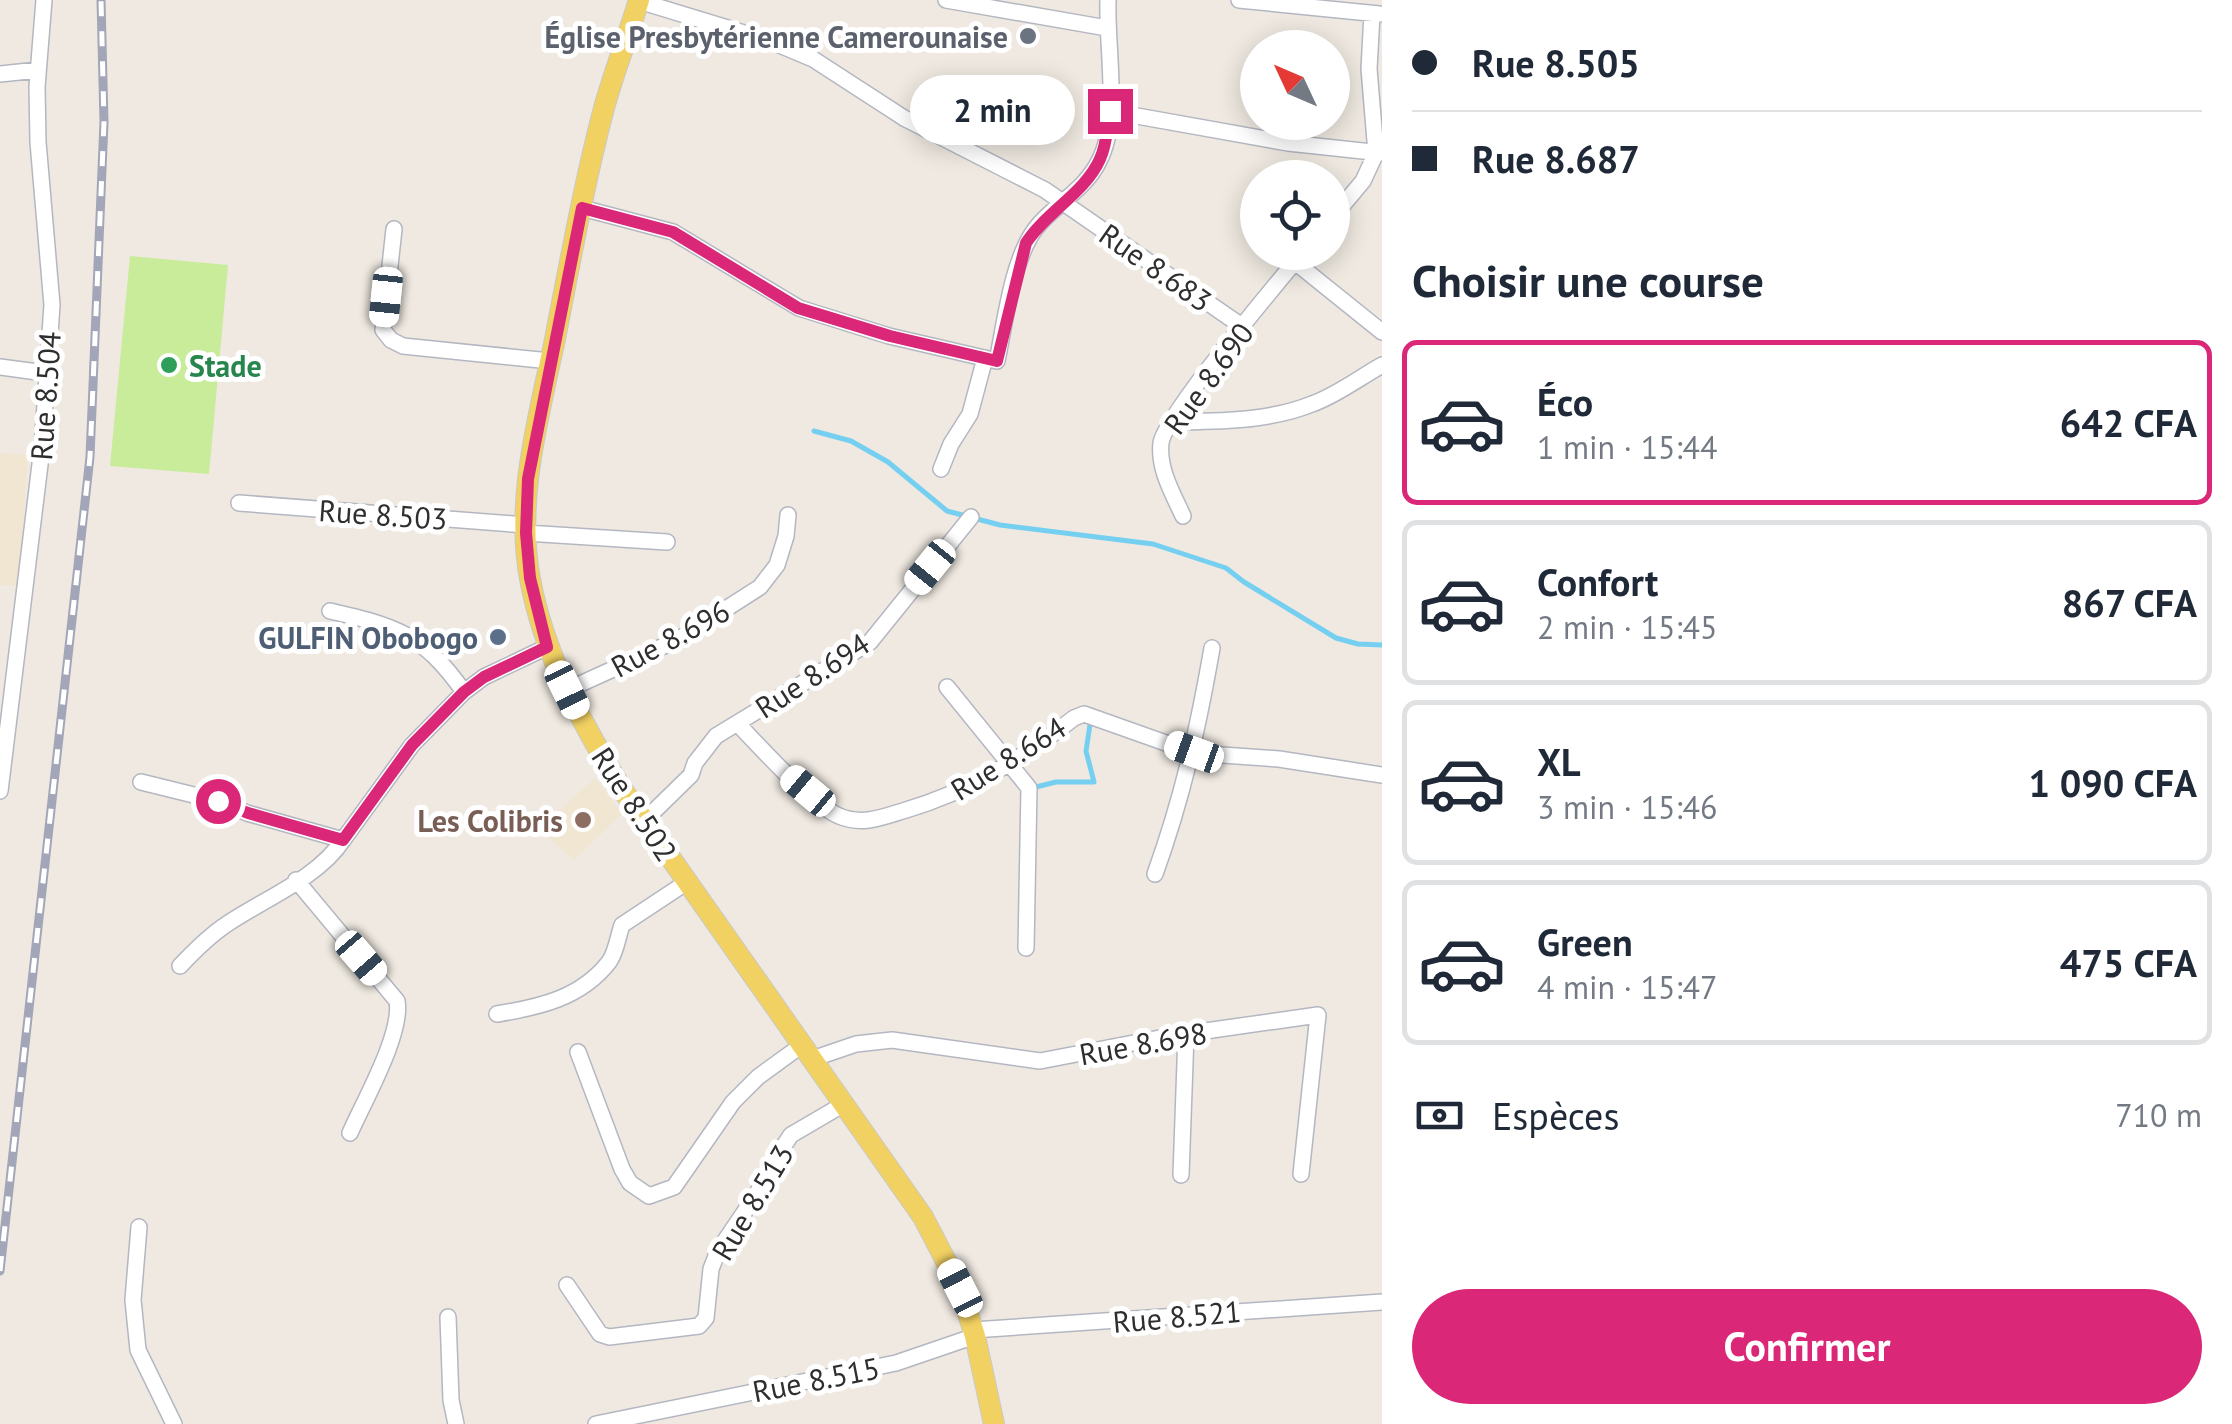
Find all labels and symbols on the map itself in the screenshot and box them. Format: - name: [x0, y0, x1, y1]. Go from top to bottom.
- place label: Église Presbytérienne Camerounaise: [544, 17, 1008, 56]
- marker: Église Presbytérienne Camerounaise: [1017, 25, 1039, 47]
- north arrow: [1240, 30, 1350, 140]
- callout: 2 min: [910, 76, 1075, 146]
- route end: [1088, 89, 1133, 134]
- street label: Rue 8.683: [1092, 214, 1220, 320]
- car: [368, 266, 404, 328]
- street label: Rue 8.690: [1154, 314, 1262, 442]
- street label: Rue 8.504: [21, 330, 69, 462]
- place label: Stade: [189, 346, 262, 385]
- marker: Stade: [158, 354, 180, 376]
- street label: Rue 8.503: [317, 490, 449, 538]
- car: [899, 534, 961, 600]
- street label: Rue 8.696: [604, 591, 736, 685]
- place label: GULFIN Obobogo: [258, 618, 478, 657]
- street label: Rue 8.694: [747, 624, 877, 726]
- marker: GULFIN Obobogo: [487, 626, 509, 648]
- car: [540, 656, 594, 724]
- street label: Rue 8.664: [943, 707, 1073, 809]
- car: [1161, 728, 1227, 776]
- street label: Rue 8.502: [584, 739, 686, 869]
- car: [775, 760, 841, 822]
- route start: [196, 779, 241, 824]
- place label: Les Colibris: [418, 801, 563, 840]
- marker: Les Colibris: [572, 809, 594, 831]
- car: [330, 926, 392, 990]
- street label: Rue 8.698: [1076, 1013, 1210, 1073]
- street label: Rue 8.513: [702, 1137, 802, 1267]
- car: [933, 1254, 987, 1322]
- street label: Rue 8.521: [1111, 1291, 1243, 1341]
- street label: Rue 8.515: [749, 1348, 883, 1410]

